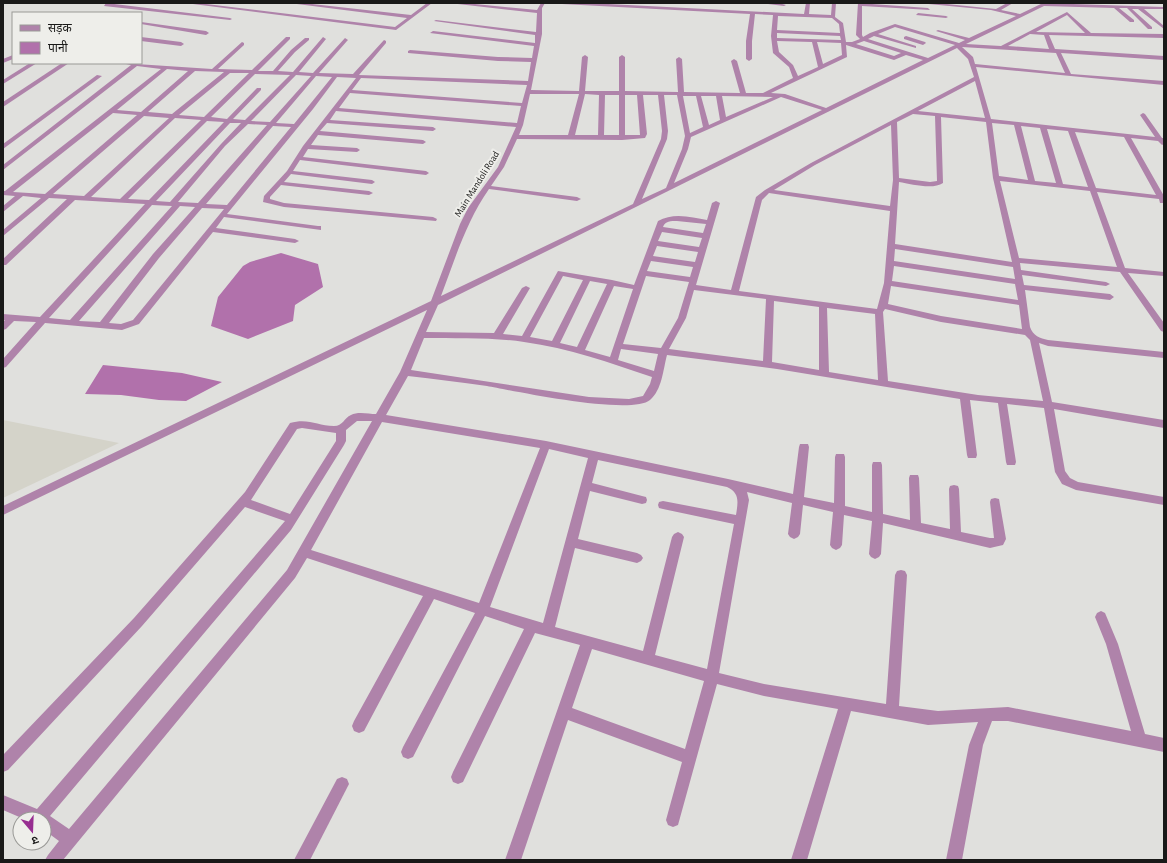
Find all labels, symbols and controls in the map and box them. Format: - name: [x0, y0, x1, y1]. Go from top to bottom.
- legend: [12, 12, 142, 64]
- text: सड़क: [48, 22, 73, 35]
- text: पानी: [48, 40, 69, 54]
- street label: Main Mandoli Road: [453, 149, 501, 219]
- north arrow: [12, 811, 52, 851]
- text: उ: [30, 834, 40, 846]

